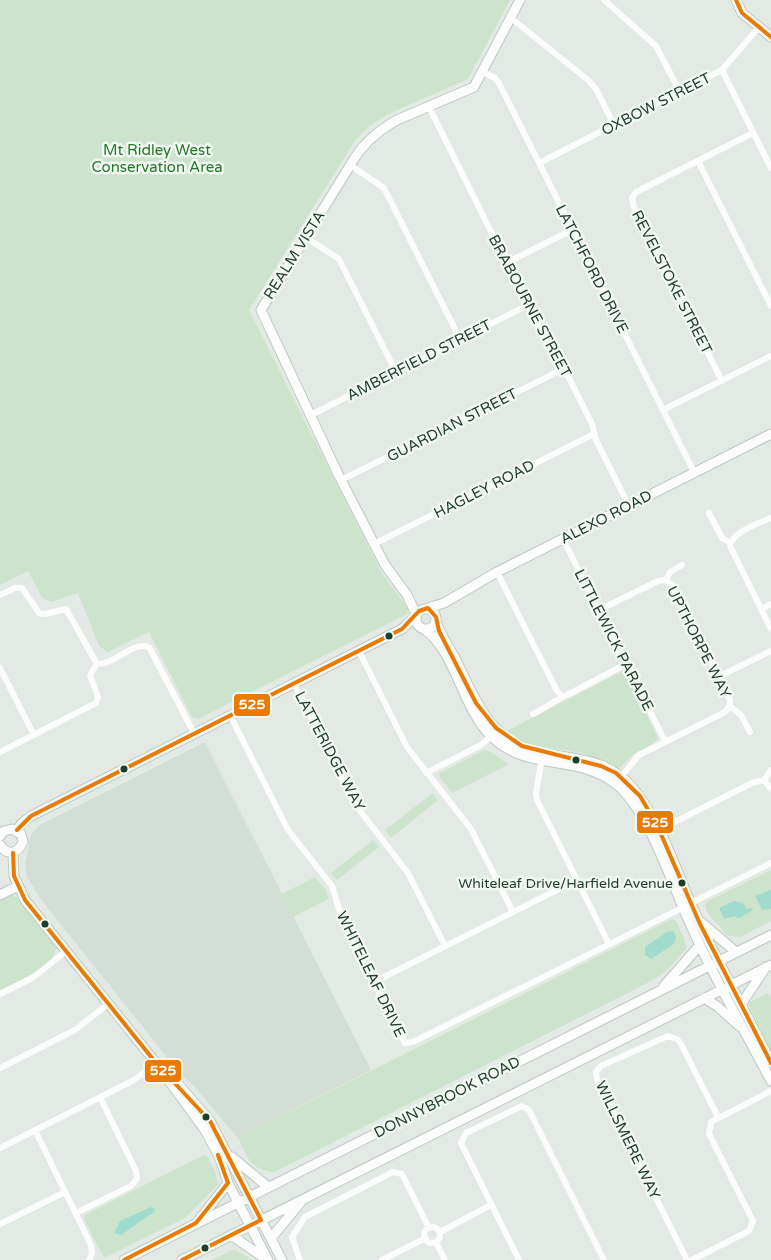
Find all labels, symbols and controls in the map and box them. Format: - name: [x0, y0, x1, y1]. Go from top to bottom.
- street label: OXBOW STREET: [598, 69, 714, 139]
- park label: Mt Ridley West Conservation Area: [91, 141, 223, 176]
- street label: LATCHFORD DRIVE: [552, 202, 632, 336]
- street label: REALM VISTA: [260, 207, 328, 303]
- street label: REVELSTOKE STREET: [628, 207, 716, 357]
- street label: BRABOURNE STREET: [485, 231, 575, 381]
- street label: AMBERFIELD STREET: [344, 316, 494, 404]
- street label: GUARDIAN STREET: [384, 384, 520, 466]
- street label: HAGLEY ROAD: [431, 456, 537, 522]
- street label: ALEXO ROAD: [557, 486, 655, 548]
- street label: LITTLEWICK PARADE: [570, 566, 658, 714]
- street label: UPTHORPE WAY: [663, 583, 735, 701]
- unlabelled marker: [384, 631, 394, 641]
- street label: LATTERIDGE WAY: [291, 688, 369, 814]
- line badge: 525: [233, 693, 271, 717]
- text: 525: [239, 696, 265, 713]
- unlabelled marker: [571, 755, 581, 765]
- unlabelled marker: [119, 764, 129, 774]
- line badge: 525: [636, 810, 674, 834]
- text: 525: [642, 814, 668, 831]
- place label: Whiteleaf Drive/Harfield Avenue: [458, 875, 673, 892]
- marker: Whiteleaf Drive/Harfield Avenue: [677, 878, 687, 888]
- street label: WHITELEAF DRIVE: [333, 908, 409, 1040]
- unlabelled marker: [40, 919, 50, 929]
- street label: DONNYBROOK ROAD: [371, 1052, 523, 1142]
- line badge: 525: [144, 1059, 182, 1083]
- text: 525: [150, 1062, 176, 1079]
- street label: WILLSMERE WAY: [592, 1078, 665, 1202]
- unlabelled marker: [201, 1112, 211, 1122]
- unlabelled marker: [200, 1243, 210, 1253]

